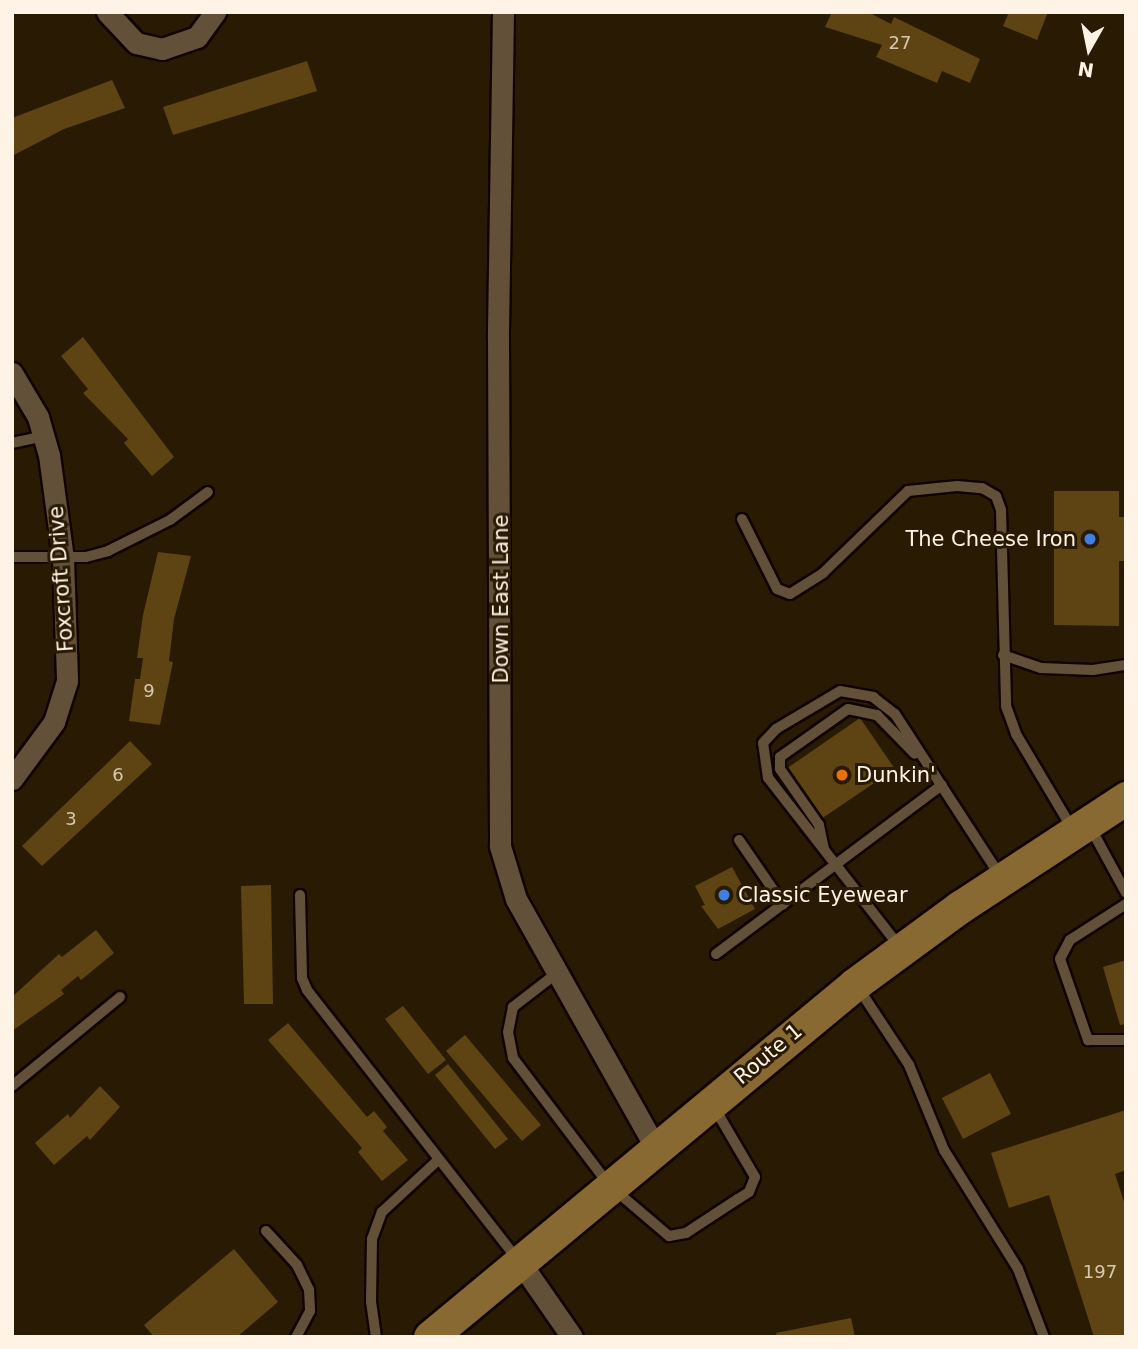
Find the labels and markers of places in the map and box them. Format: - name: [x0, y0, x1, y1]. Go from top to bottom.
- place label: The Cheese Iron: [905, 526, 1076, 552]
- marker: The Cheese Iron: [1082, 531, 1098, 547]
- place label: Dunkin': [856, 762, 936, 788]
- marker: Dunkin': [834, 767, 850, 783]
- place label: Classic Eyewear: [738, 882, 908, 908]
- marker: Classic Eyewear: [716, 887, 732, 903]

